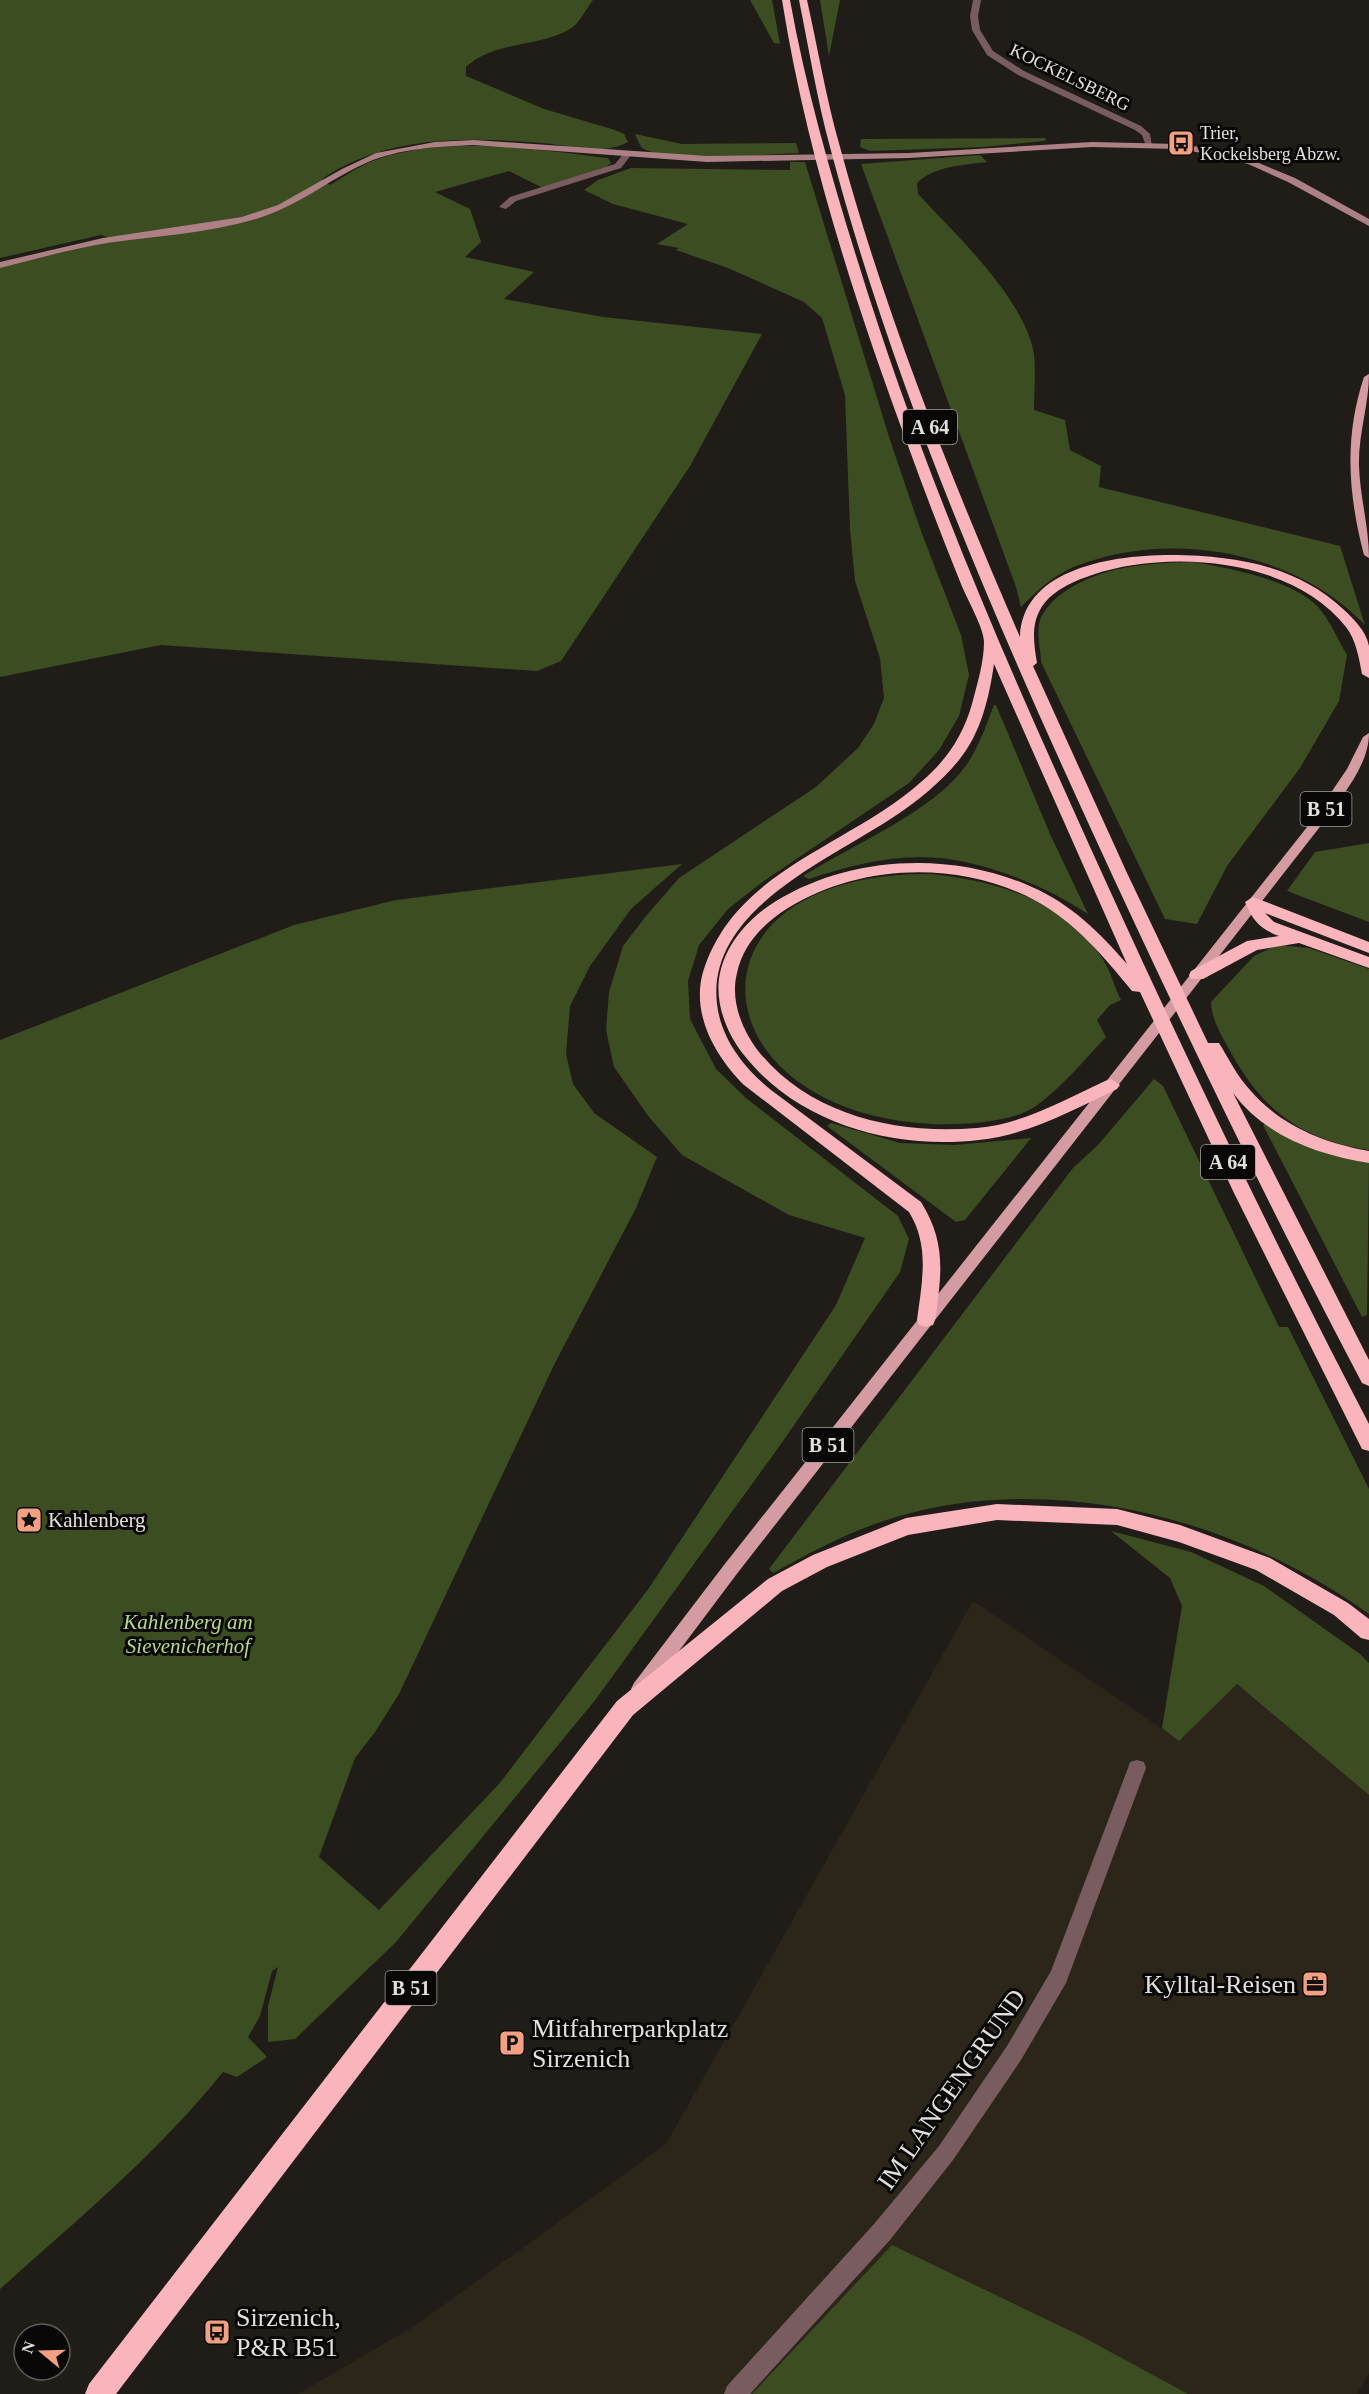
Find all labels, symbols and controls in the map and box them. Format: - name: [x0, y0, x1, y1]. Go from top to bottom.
- street label: KOCKELSBERG: [1007, 39, 1133, 115]
- place label: Trier, Kockelsberg Abzw.: [1200, 123, 1340, 164]
- bus stop icon: Trier, Kockelsberg Abzw.: [1166, 128, 1196, 158]
- road number: A 64: [903, 410, 957, 444]
- road number: B 51: [1300, 792, 1352, 826]
- road number: A 64: [1201, 1145, 1255, 1179]
- road number: B 51: [802, 1428, 854, 1462]
- place icon: Kahlenberg: [14, 1505, 44, 1535]
- place label: Kahlenberg: [48, 1508, 146, 1532]
- park label: Kahlenberg am Sievenicherhof: [122, 1610, 253, 1658]
- office icon: Kylltal-Reisen: [1300, 1969, 1330, 1999]
- place label: Kylltal-Reisen: [1144, 1970, 1296, 1999]
- road number: B 51: [386, 1971, 436, 2005]
- street label: IM LANGENGRUND: [871, 1984, 1031, 2195]
- place label: Mitfahrerparkplatz Sirzenich: [532, 2014, 728, 2073]
- parking icon: Mitfahrerparkplatz Sirzenich: [497, 2028, 527, 2058]
- place label: Sirzenich, P&R B51: [236, 2303, 341, 2362]
- bus stop icon: Sirzenich, P&R B51: [202, 2317, 232, 2347]
- north arrow: [12, 2322, 72, 2382]
- text: N: [18, 2339, 38, 2356]

